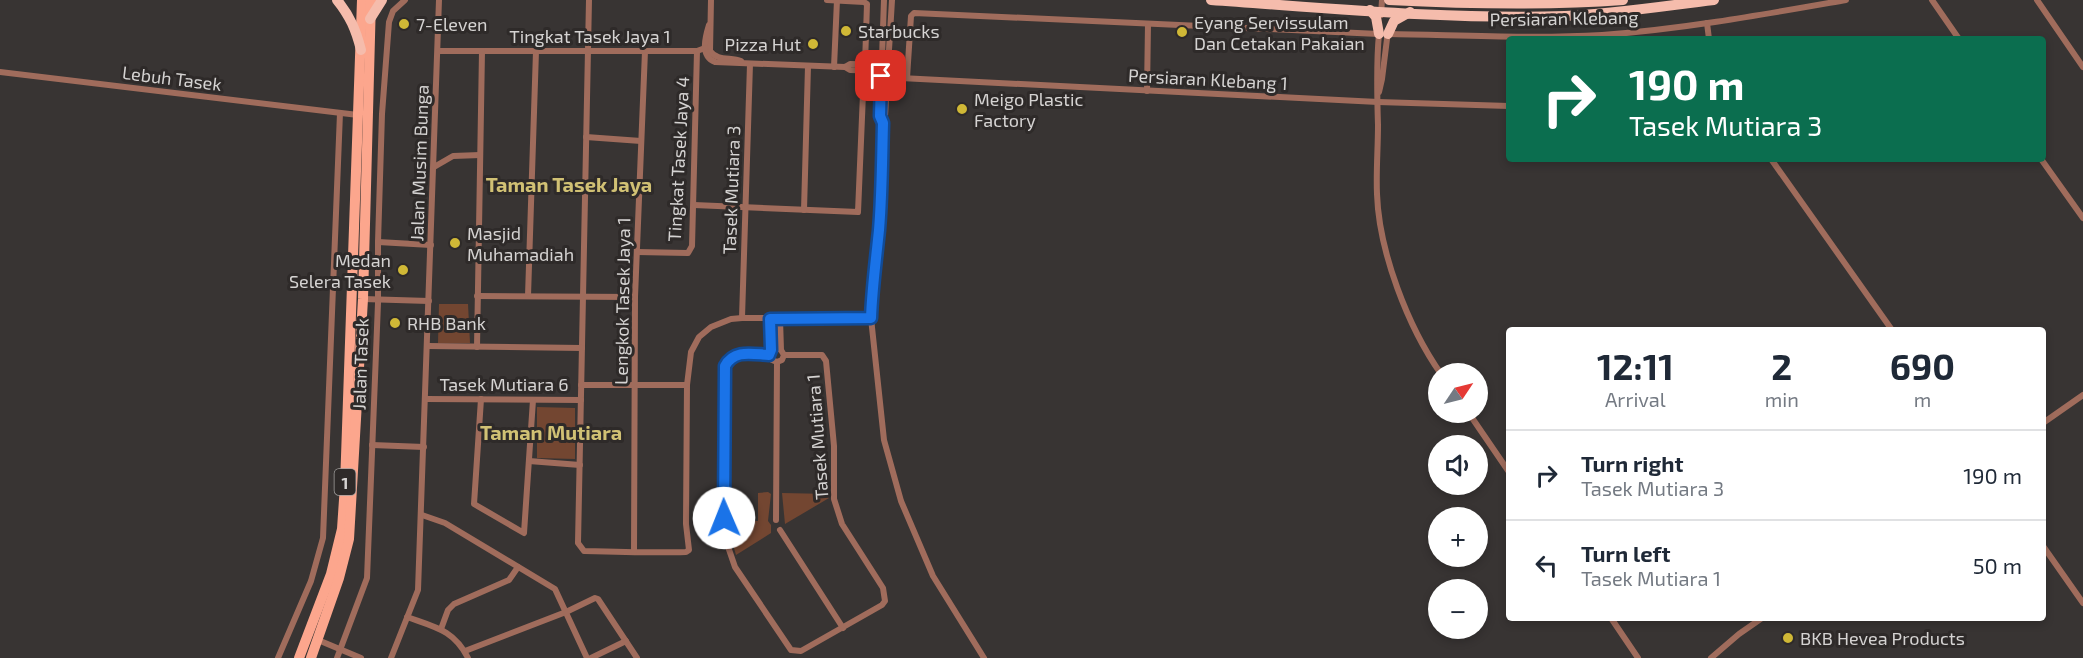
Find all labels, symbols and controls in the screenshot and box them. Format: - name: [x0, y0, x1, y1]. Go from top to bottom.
- street label: Persiaran Klebang: [1489, 6, 1639, 30]
- place label: Eyang Servissulam Dan Cetakan Pakaian: [1194, 11, 1365, 54]
- place label: 7-Eleven: [416, 13, 488, 35]
- marker: 7-Eleven: [397, 17, 411, 31]
- place label: Starbucks: [858, 20, 940, 42]
- marker: Starbucks: [839, 24, 853, 38]
- street label: Tingkat Tasek Jaya 1: [509, 25, 671, 47]
- marker: Eyang Servissulam Dan Cetakan Pakaian: [1175, 25, 1189, 39]
- place label: Pizza Hut: [725, 33, 801, 55]
- marker: Pizza Hut: [806, 37, 820, 51]
- pin: [855, 50, 906, 101]
- text: 190 m: [1629, 58, 1745, 108]
- icon: arrive: [864, 59, 897, 92]
- icon: right: [1530, 60, 1608, 138]
- street label: Lebuh Tasek: [121, 61, 223, 95]
- street label: Persiaran Klebang 1: [1128, 64, 1288, 94]
- street label: Tingkat Tasek Jaya 4: [663, 76, 693, 242]
- street label: Jalan Musim Bunga: [405, 84, 433, 242]
- place label: Meigo Plastic Factory: [974, 88, 1083, 131]
- marker: Meigo Plastic Factory: [955, 102, 969, 116]
- text: Tasek Mutiara 3: [1629, 109, 1822, 141]
- street label: Tasek Mutiara 3: [718, 125, 744, 255]
- district label: Taman Tasek Jaya: [486, 172, 652, 197]
- street label: Lengkok Tasek Jaya 1: [610, 217, 634, 385]
- place label: Masjid Muhamadiah: [467, 222, 574, 265]
- marker: Masjid Muhamadiah: [448, 236, 462, 250]
- place label: Medan Selera Tasek: [289, 249, 391, 292]
- marker: Medan Selera Tasek: [396, 263, 410, 277]
- place label: RHB Bank: [407, 312, 486, 334]
- marker: RHB Bank: [388, 316, 402, 330]
- street label: Jalan Tasek: [347, 318, 373, 410]
- text: 12:11: [1597, 344, 1674, 387]
- text: 2: [1771, 344, 1792, 387]
- text: 690: [1890, 344, 1955, 387]
- north arrow: [1428, 363, 1488, 423]
- map controls: [1428, 363, 1488, 639]
- street label: Tasek Mutiara 6: [439, 373, 569, 395]
- street label: Tasek Mutiara 1: [802, 373, 832, 501]
- text: Arrival: [1605, 387, 1666, 411]
- text: min: [1765, 387, 1799, 411]
- text: m: [1914, 387, 1931, 411]
- district label: Taman Mutiara: [480, 420, 622, 444]
- button: sound: [1428, 435, 1488, 495]
- text: Turn right: [1581, 450, 1683, 476]
- icon: right: [1530, 459, 1563, 492]
- text: 190 m: [1963, 462, 2022, 488]
- road number: 1: [334, 469, 356, 495]
- text: Tasek Mutiara 3: [1581, 476, 1724, 500]
- position arrow: [692, 486, 756, 550]
- button: +: [1428, 507, 1488, 567]
- text: Turn left: [1581, 540, 1670, 566]
- icon: left: [1530, 549, 1563, 582]
- text: 50 m: [1973, 552, 2022, 578]
- text: Tasek Mutiara 1: [1581, 566, 1721, 590]
- button: −: [1428, 579, 1488, 639]
- place label: BKB Hevea Products: [1800, 627, 1965, 649]
- marker: BKB Hevea Products: [1781, 631, 1795, 645]

